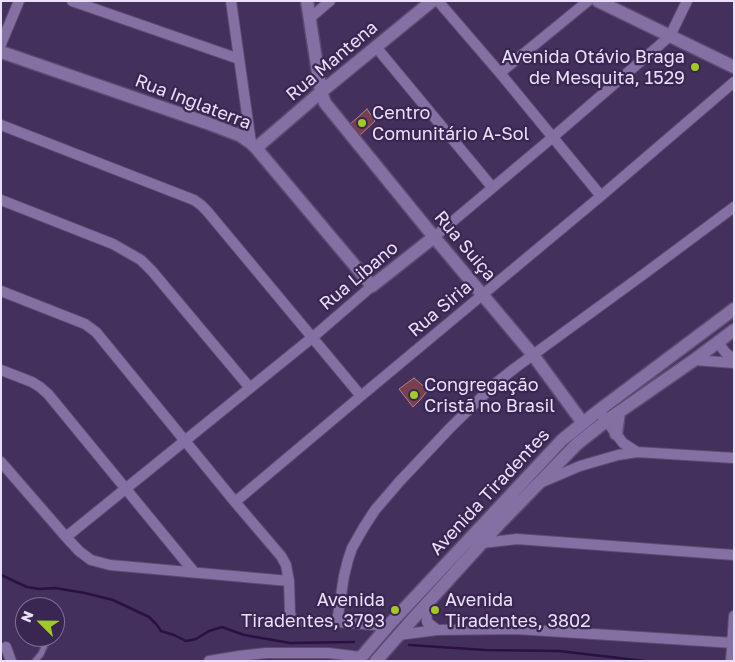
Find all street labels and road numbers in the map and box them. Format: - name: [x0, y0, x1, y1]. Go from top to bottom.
- street label: Rua Mantena: [282, 16, 382, 106]
- street label: Rua Inglaterra: [132, 70, 254, 134]
- street label: Rua Suiça: [430, 207, 500, 285]
- street label: Rua Libano: [315, 237, 403, 315]
- street label: Rua Siria: [404, 276, 476, 342]
- street label: Avenida Tiradentes: [426, 424, 554, 560]

